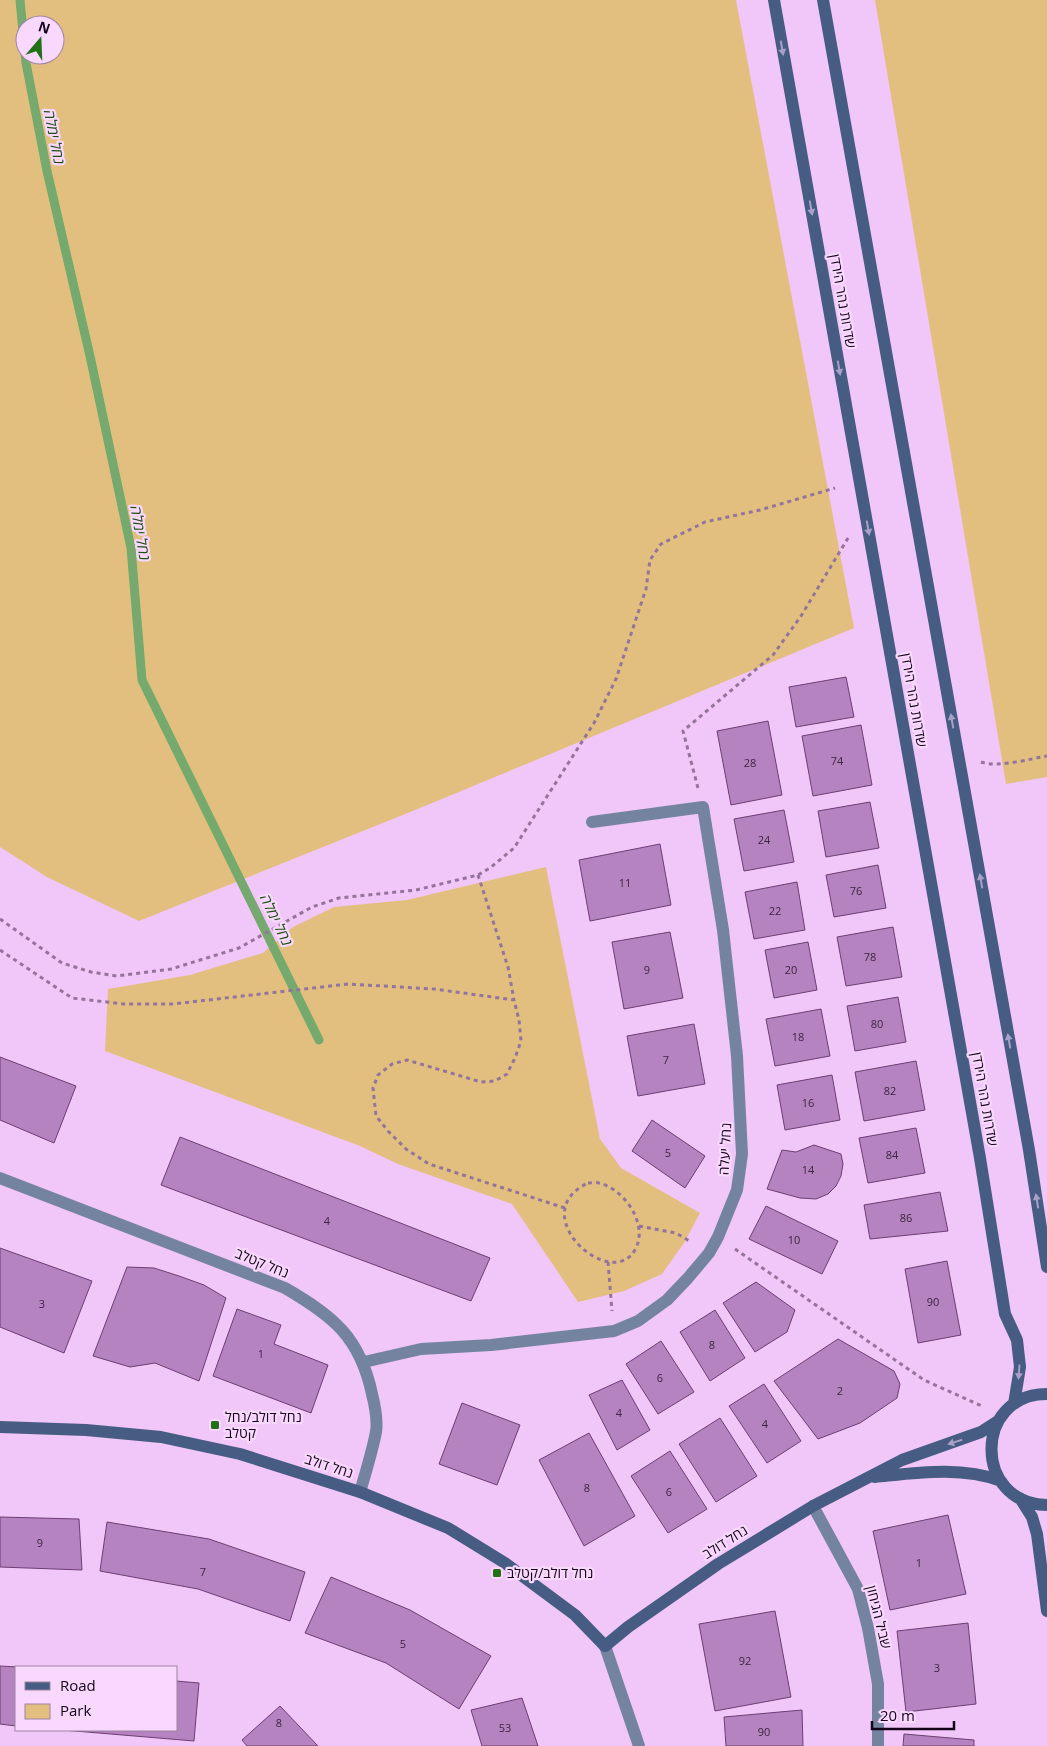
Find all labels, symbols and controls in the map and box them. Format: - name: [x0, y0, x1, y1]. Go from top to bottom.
- north arrow: [15, 15, 65, 65]
- text: N: [36, 16, 53, 38]
- one-way arrow: [779, 40, 787, 56]
- water label: נחל ימלה: [40, 108, 70, 166]
- one-way arrow: [807, 200, 815, 216]
- street label: שדרות נהר הירדן: [826, 252, 861, 350]
- one-way arrow: [836, 360, 844, 376]
- water label: נחל ימלה: [126, 504, 156, 562]
- one-way arrow: [864, 520, 872, 536]
- street label: שדרות נהר הירדן: [897, 651, 932, 749]
- one-way arrow: [948, 713, 956, 729]
- house number: 74: [831, 753, 844, 768]
- house number: 28: [744, 755, 756, 770]
- house number: 24: [758, 832, 771, 847]
- one-way arrow: [976, 873, 984, 889]
- house number: 11: [619, 875, 631, 890]
- house number: 76: [850, 883, 862, 898]
- water label: נחל ימלה: [256, 890, 298, 949]
- house number: 22: [769, 903, 781, 918]
- house number: 78: [864, 949, 876, 964]
- house number: 9: [644, 962, 650, 977]
- house number: 20: [785, 962, 797, 977]
- house number: 80: [871, 1016, 883, 1031]
- house number: 18: [792, 1029, 804, 1044]
- one-way arrow: [1005, 1033, 1013, 1049]
- street label: שדרות נהר הירדן: [968, 1050, 1003, 1148]
- house number: 7: [663, 1052, 669, 1067]
- house number: 82: [884, 1083, 896, 1098]
- house number: 16: [802, 1095, 814, 1110]
- street label: נחל יעלה: [714, 1122, 735, 1176]
- house number: 5: [665, 1145, 671, 1160]
- house number: 84: [886, 1147, 899, 1162]
- house number: 14: [802, 1162, 815, 1177]
- one-way arrow: [1032, 1193, 1040, 1209]
- house number: 86: [900, 1210, 912, 1225]
- house number: 4: [324, 1213, 331, 1228]
- house number: 10: [788, 1232, 800, 1247]
- street label: נחל קטלב: [232, 1243, 292, 1282]
- house number: 90: [927, 1294, 939, 1309]
- house number: 3: [39, 1296, 45, 1311]
- house number: 8: [709, 1337, 715, 1352]
- house number: 1: [258, 1346, 264, 1361]
- one-way arrow: [1015, 1364, 1023, 1380]
- house number: 6: [657, 1370, 663, 1385]
- house number: 2: [837, 1383, 843, 1398]
- house number: 4: [616, 1405, 623, 1420]
- place label: נחל דולב/נחל קטלב: [225, 1407, 302, 1442]
- house number: 4: [762, 1416, 769, 1431]
- marker: נחל דולב/נחל קטלב: [209, 1419, 221, 1431]
- one-way arrow: [947, 1438, 962, 1446]
- street label: נחל דולב: [302, 1449, 356, 1482]
- house number: 8: [584, 1480, 590, 1495]
- house number: 6: [666, 1484, 672, 1499]
- street label: נחל דולב: [699, 1520, 751, 1563]
- house number: 9: [37, 1535, 43, 1550]
- house number: 1: [916, 1555, 922, 1570]
- place label: נחל דולב/קטלב: [507, 1563, 593, 1582]
- house number: 7: [200, 1564, 206, 1579]
- marker: נחל דולב/קטלב: [491, 1567, 503, 1579]
- street label: שביל הגיחון: [862, 1583, 897, 1651]
- house number: 5: [400, 1636, 406, 1651]
- house number: 92: [739, 1653, 751, 1668]
- house number: 3: [934, 1660, 940, 1675]
- legend: [15, 1666, 178, 1731]
- text: Road: [60, 1675, 96, 1695]
- scale bar: [872, 1698, 954, 1730]
- text: Park: [60, 1700, 91, 1720]
- text: 20 m: [880, 1705, 915, 1725]
- house number: 8: [276, 1715, 282, 1730]
- house number: 53: [499, 1720, 511, 1735]
- house number: 90: [758, 1724, 770, 1739]

